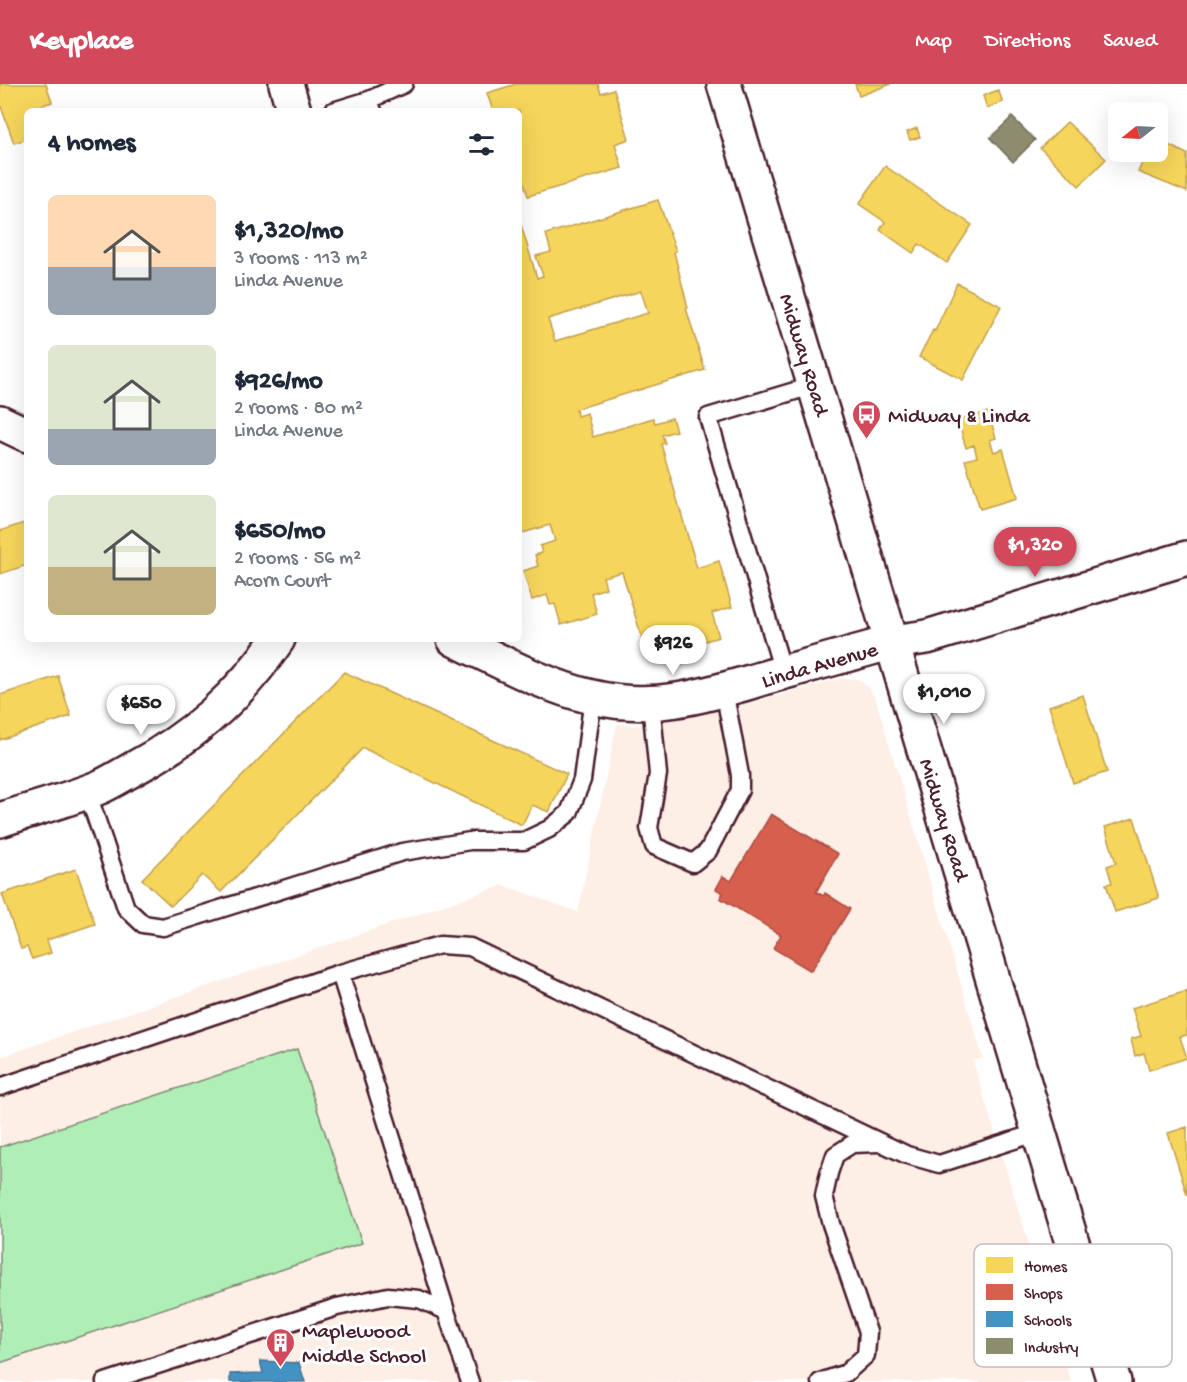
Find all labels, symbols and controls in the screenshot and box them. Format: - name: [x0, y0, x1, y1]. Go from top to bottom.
- text: Keyplace: [30, 26, 133, 59]
- text: Map: [915, 30, 952, 55]
- text: Directions: [985, 30, 1070, 55]
- text: Saved: [1103, 30, 1157, 55]
- north arrow: [1108, 102, 1168, 162]
- map controls: [1108, 102, 1168, 162]
- icon: filters: [465, 128, 498, 161]
- text: 4 homes: [48, 129, 135, 160]
- text: $1,320/mo: [234, 217, 344, 248]
- icon: home: [96, 219, 168, 291]
- text: 3 rooms · 113 m²: [234, 248, 368, 271]
- text: Linda Avenue: [234, 271, 343, 294]
- street label: Midway Road: [771, 291, 834, 421]
- text: $926/mo: [234, 367, 323, 398]
- icon: home: [96, 369, 168, 441]
- text: 2 rooms · 80 m²: [234, 398, 363, 421]
- bus stop icon: Midway & Linda: [851, 398, 883, 440]
- place label: Midway & Linda: [888, 405, 1031, 431]
- text: Linda Avenue: [234, 421, 343, 444]
- text: $650/mo: [234, 517, 326, 548]
- icon: home: [96, 519, 168, 591]
- pin: $1,320: [986, 527, 1084, 578]
- text: $1,320: [1008, 535, 1062, 558]
- text: 2 rooms · 56 m²: [234, 548, 361, 571]
- text: Acorn Court: [234, 571, 330, 594]
- pin: $926: [637, 625, 709, 676]
- text: $926: [654, 633, 692, 656]
- street label: Linda Avenue: [759, 638, 882, 696]
- pin: $1,010: [895, 674, 993, 725]
- text: $1,010: [917, 682, 971, 705]
- pin: $650: [105, 685, 177, 736]
- text: $650: [121, 693, 162, 716]
- street label: Midway Road: [911, 756, 974, 886]
- legend: [974, 1244, 1172, 1367]
- text: Homes: [1024, 1259, 1068, 1278]
- text: Shops: [1024, 1286, 1063, 1305]
- text: Schools: [1024, 1313, 1073, 1332]
- place label: Maplewood Middle School: [302, 1320, 427, 1371]
- building icon: Maplewood Middle School: [265, 1326, 297, 1368]
- text: Industry: [1024, 1340, 1078, 1359]

